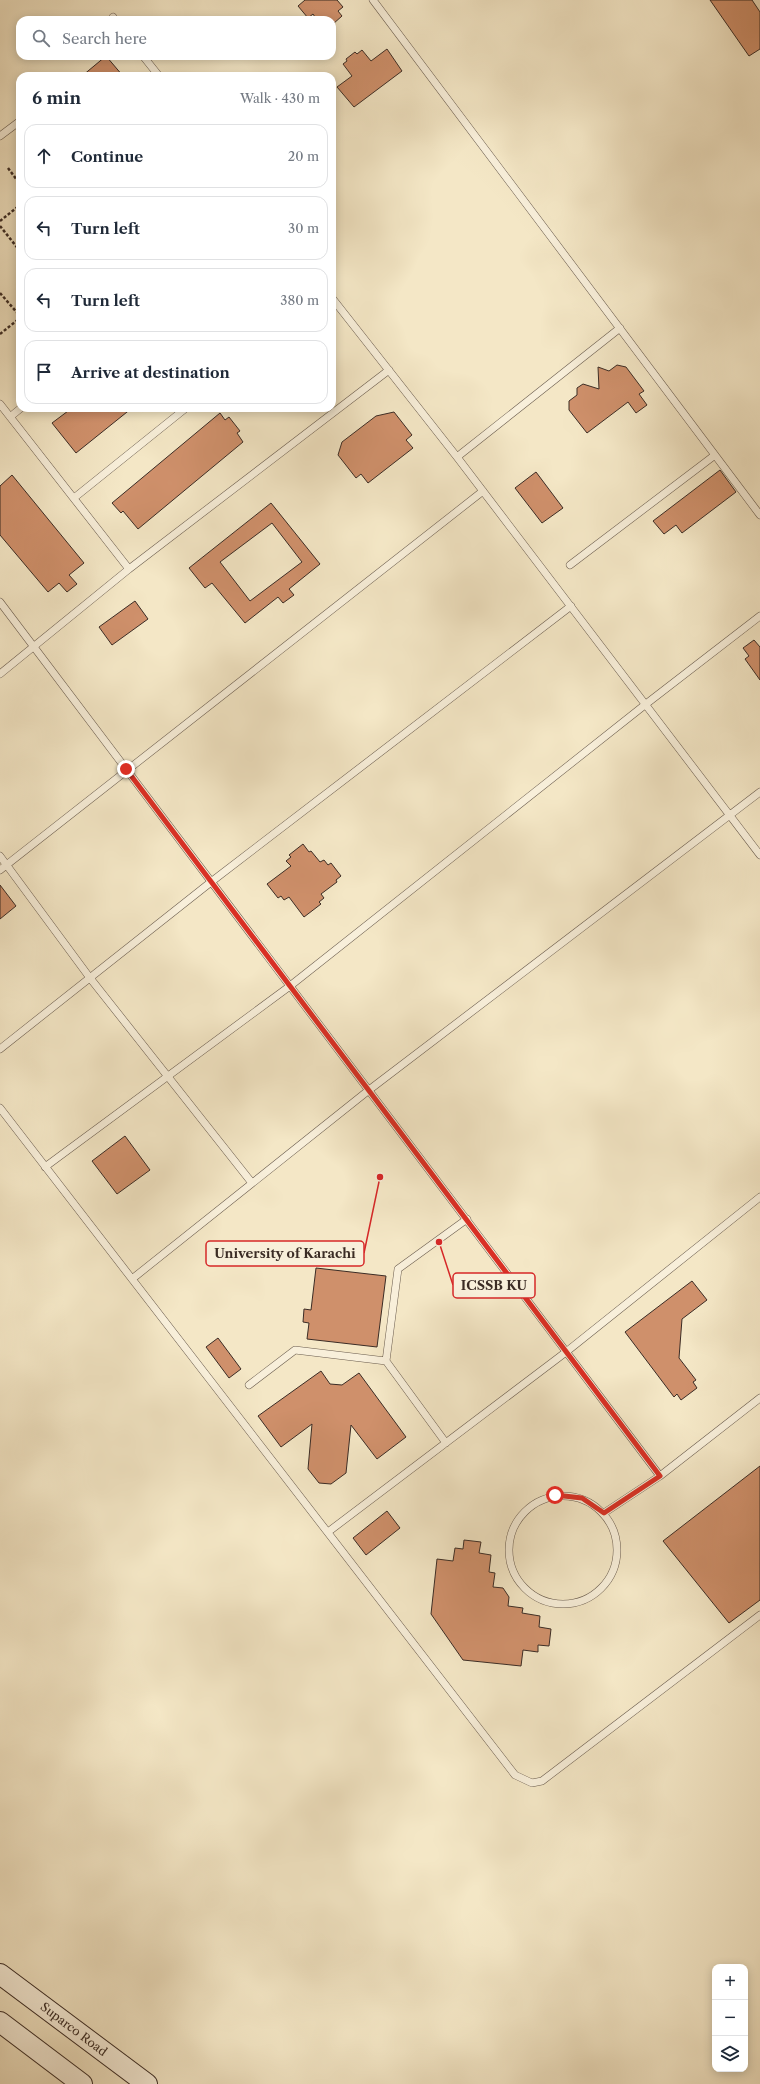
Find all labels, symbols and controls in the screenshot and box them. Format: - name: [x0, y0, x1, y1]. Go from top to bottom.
- search box: [16, 16, 336, 60]
- icon: search: [30, 27, 52, 49]
- text: Search here: [62, 29, 147, 48]
- text: 6 min: [32, 88, 81, 108]
- text: Walk · 430 m: [240, 90, 320, 106]
- icon: ahead: [33, 145, 55, 167]
- text: Continue: [71, 147, 143, 166]
- text: 20 m: [288, 148, 319, 164]
- icon: left: [33, 217, 55, 239]
- text: Turn left: [71, 219, 140, 238]
- text: 30 m: [288, 220, 319, 236]
- icon: left: [33, 289, 55, 311]
- text: Turn left: [71, 291, 140, 310]
- text: 380 m: [280, 292, 319, 308]
- icon: arrive: [33, 361, 55, 383]
- text: Arrive at destination: [71, 363, 230, 382]
- route end: [117, 760, 135, 778]
- callout: University of Karachi: [206, 1241, 364, 1266]
- text: University of Karachi: [214, 1245, 356, 1261]
- callout: ICSSB KU: [453, 1273, 535, 1298]
- text: ICSSB KU: [461, 1277, 528, 1293]
- route start: [546, 1486, 564, 1504]
- map controls: [712, 1964, 748, 2072]
- button: +: [712, 1964, 748, 2000]
- street label: Suparco Road: [38, 1999, 111, 2059]
- button: −: [712, 2000, 748, 2036]
- button: layers: [712, 2036, 748, 2072]

